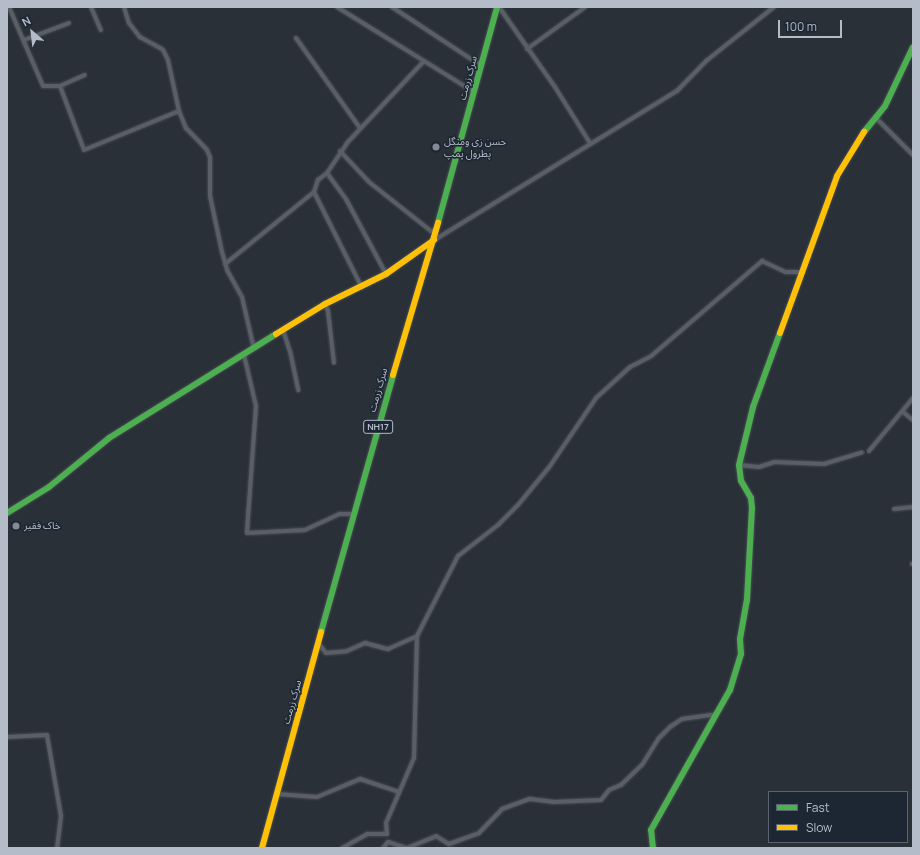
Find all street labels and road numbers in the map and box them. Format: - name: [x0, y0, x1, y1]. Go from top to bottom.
- street label: سرک زرمت: [456, 55, 480, 101]
- street label: سرک زرمت: [366, 367, 390, 413]
- road number: NH17: [363, 420, 393, 434]
- street label: سرک زرمت: [280, 679, 304, 725]

